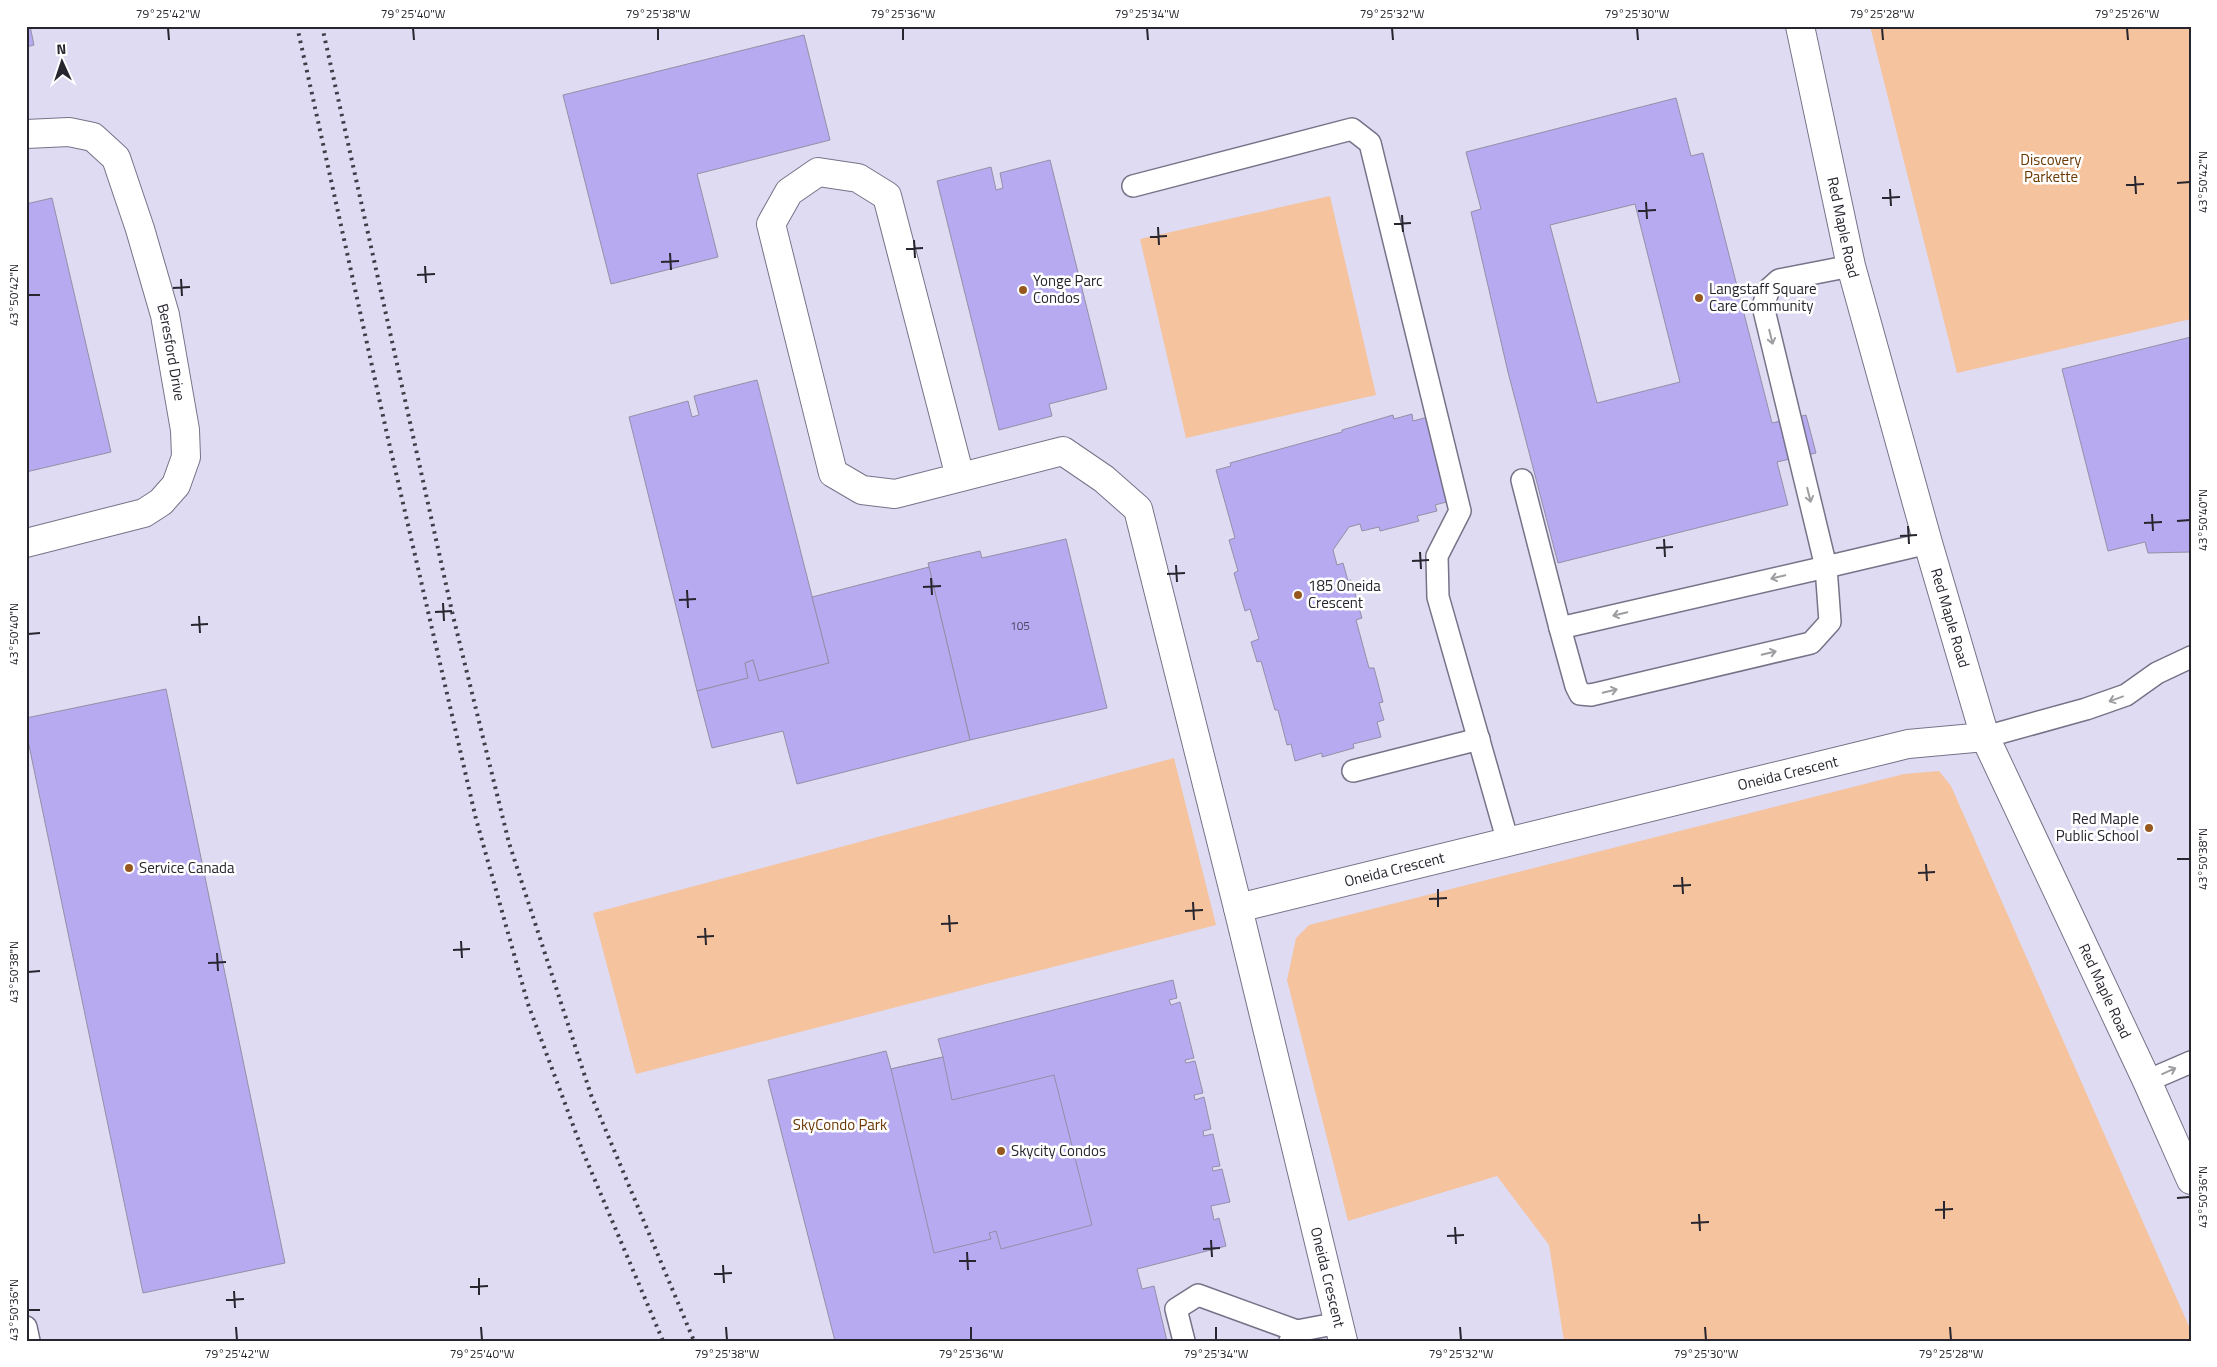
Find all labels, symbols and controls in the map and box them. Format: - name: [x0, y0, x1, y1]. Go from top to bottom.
- text: 79°25'42"W: [136, 4, 201, 23]
- text: 79°25'40"W: [381, 4, 446, 23]
- text: 79°25'38"W: [626, 4, 691, 23]
- text: 79°25'36"W: [871, 4, 936, 23]
- text: 79°25'34"W: [1115, 4, 1180, 23]
- text: 79°25'32"W: [1360, 4, 1425, 23]
- text: 79°25'30"W: [1605, 4, 1670, 23]
- text: 79°25'28"W: [1850, 4, 1915, 23]
- text: 79°25'26"W: [2095, 4, 2160, 23]
- north arrow: [38, 38, 88, 88]
- text: N: [56, 38, 67, 59]
- park label: Discovery Parkette: [2020, 148, 2082, 188]
- text: 43°50'42"N: [2193, 151, 2212, 213]
- street label: Red Maple Road: [1821, 175, 1866, 281]
- text: 43°50'42"N: [4, 264, 23, 326]
- place label: Yonge Parc Condos: [1033, 269, 1103, 309]
- place label: Langstaff Square Care Community: [1709, 277, 1817, 317]
- marker: Yonge Parc Condos: [1017, 284, 1029, 296]
- marker: Langstaff Square Care Community: [1693, 292, 1705, 304]
- street label: Beresford Drive: [151, 301, 192, 403]
- one-way arrow: [1767, 328, 1776, 344]
- one-way arrow: [1805, 486, 1814, 502]
- text: 43°50'40"N: [2193, 489, 2212, 551]
- street label: Red Maple Road: [1925, 565, 1976, 670]
- one-way arrow: [1771, 573, 1787, 583]
- place label: 185 Oneida Crescent: [1308, 574, 1381, 614]
- marker: 185 Oneida Crescent: [1292, 589, 1304, 601]
- text: 43°50'40"N: [4, 603, 23, 665]
- one-way arrow: [1612, 610, 1628, 619]
- house number: 105: [1010, 616, 1030, 635]
- one-way arrow: [1760, 648, 1776, 657]
- one-way arrow: [1602, 686, 1618, 695]
- one-way arrow: [2109, 695, 2124, 704]
- street label: Oneida Crescent: [1735, 749, 1841, 796]
- place label: Red Maple Public School: [2056, 807, 2139, 847]
- marker: Red Maple Public School: [2143, 822, 2155, 834]
- text: 43°50'38"N: [2193, 828, 2212, 890]
- street label: Oneida Crescent: [1342, 846, 1448, 893]
- place label: Service Canada: [139, 856, 235, 879]
- marker: Service Canada: [123, 862, 135, 874]
- street label: Red Maple Road: [2073, 940, 2137, 1042]
- text: 43°50'38"N: [4, 941, 23, 1003]
- one-way arrow: [2161, 1066, 2176, 1076]
- park label: SkyCondo Park: [793, 1113, 887, 1136]
- place label: Skycity Condos: [1011, 1139, 1106, 1162]
- marker: Skycity Condos: [995, 1145, 1007, 1157]
- text: 43°50'36"N: [2193, 1166, 2212, 1228]
- street label: Oneida Crescent: [1305, 1225, 1351, 1330]
- text: 43°50'36"N: [4, 1279, 23, 1341]
- text: 79°25'42"W: [205, 1344, 270, 1363]
- text: 79°25'40"W: [450, 1344, 515, 1363]
- text: 79°25'38"W: [695, 1344, 760, 1363]
- text: 79°25'36"W: [939, 1344, 1004, 1363]
- text: 79°25'34"W: [1184, 1344, 1249, 1363]
- text: 79°25'32"W: [1429, 1344, 1494, 1363]
- text: 79°25'30"W: [1674, 1344, 1739, 1363]
- text: 79°25'28"W: [1919, 1344, 1984, 1363]

